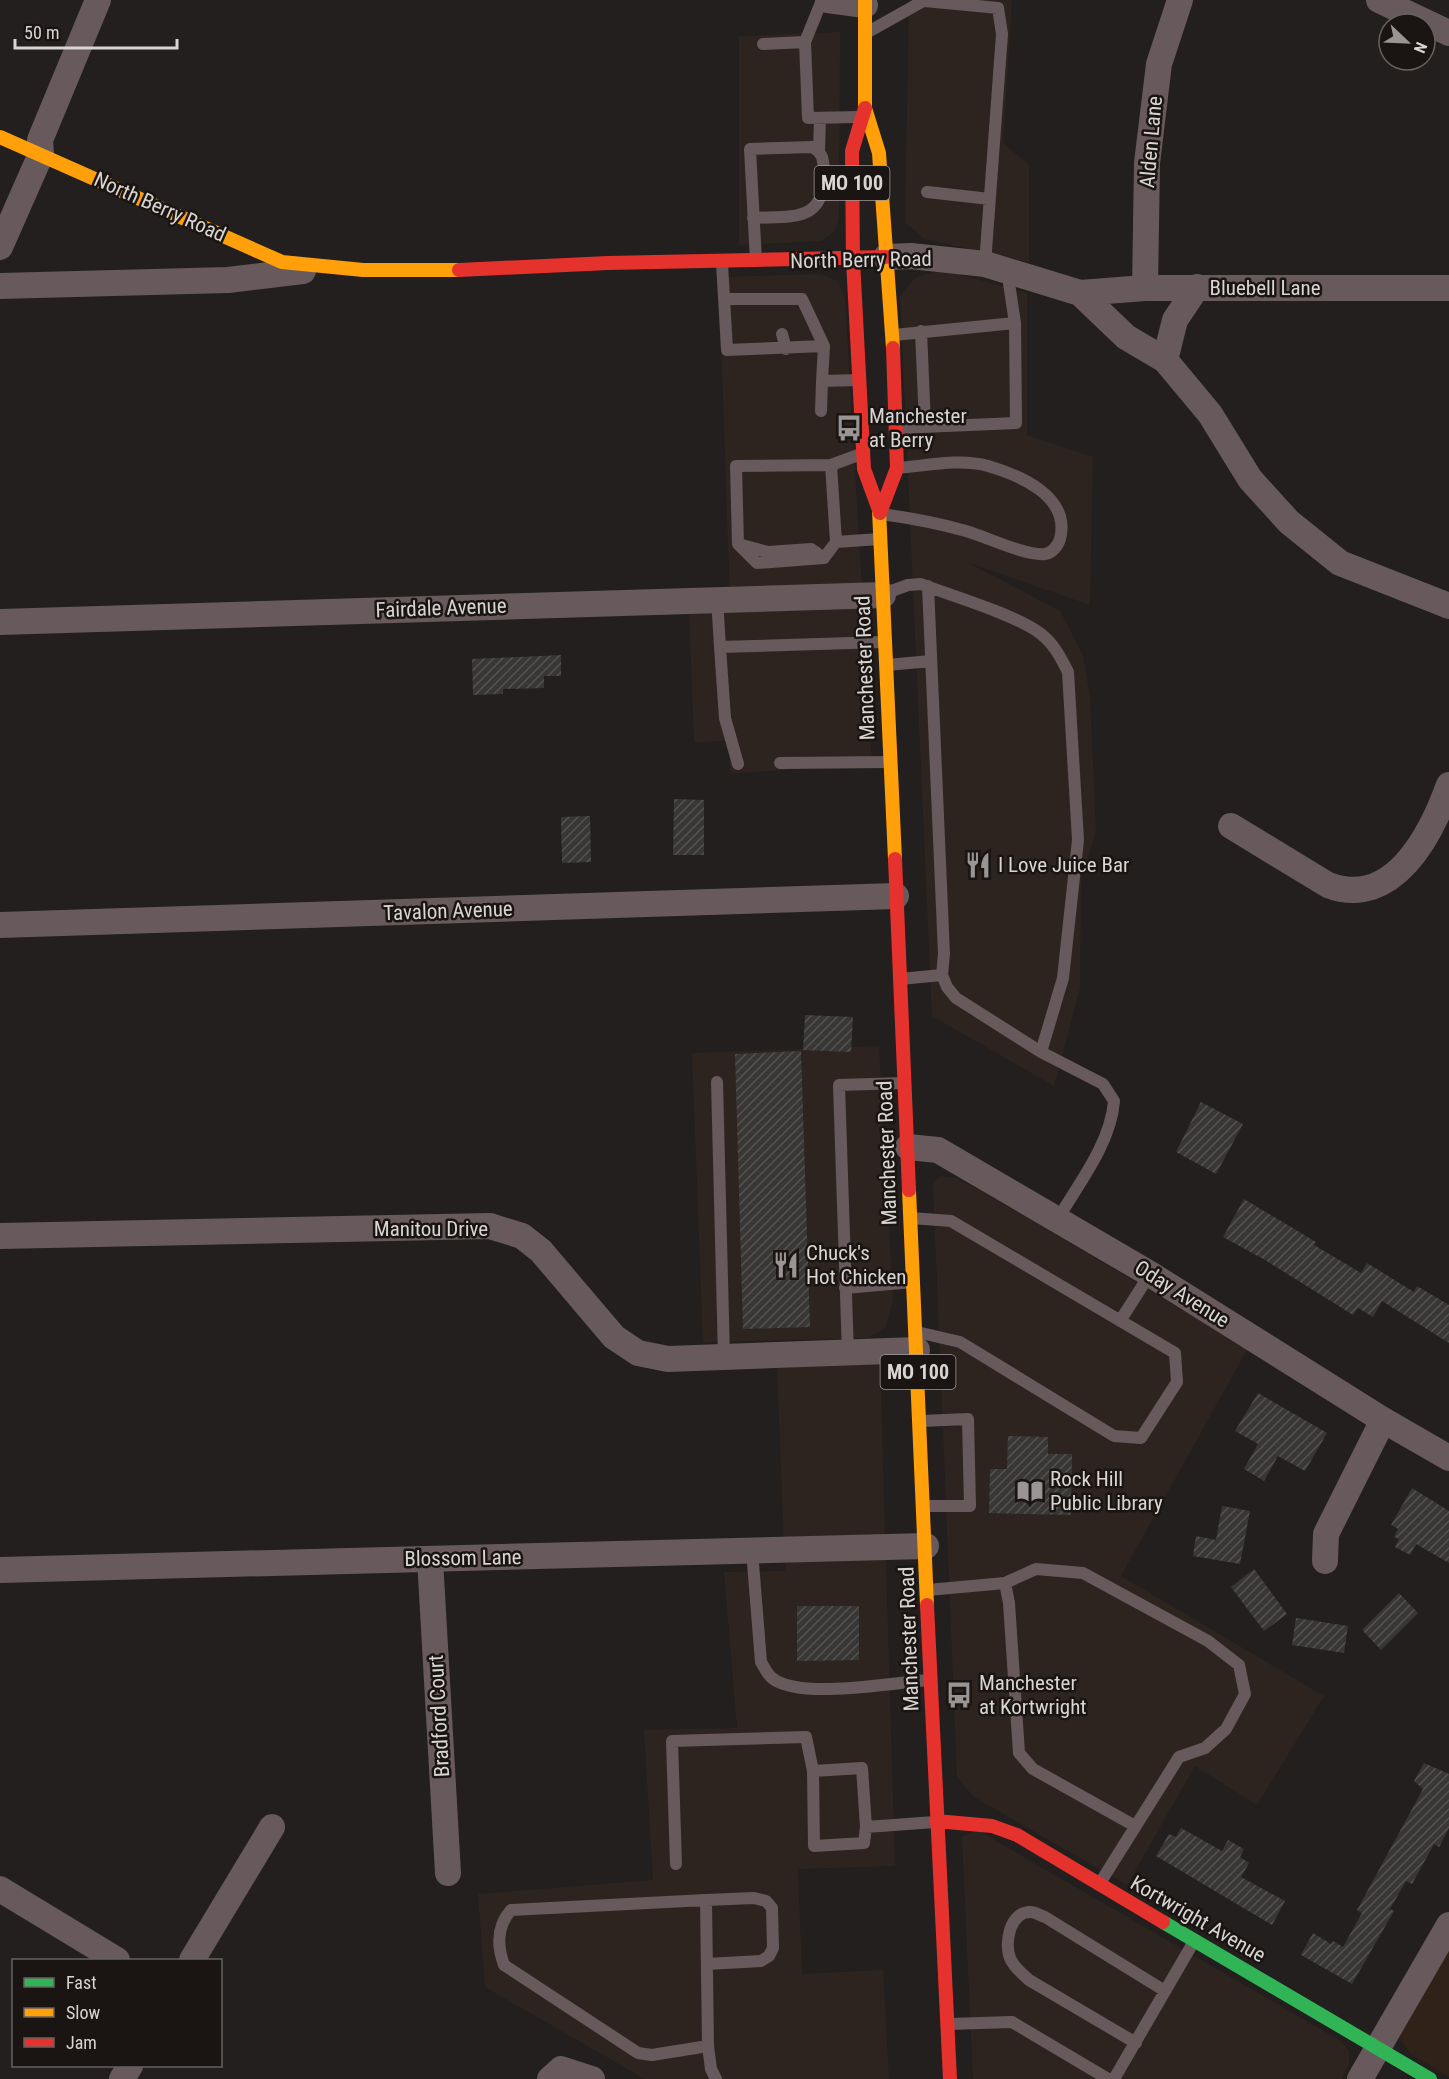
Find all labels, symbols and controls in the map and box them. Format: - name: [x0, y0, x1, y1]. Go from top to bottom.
- scale bar: [15, 12, 177, 50]
- north arrow: [1377, 12, 1437, 72]
- text: 50 m: [24, 22, 59, 43]
- text: N: [1410, 39, 1431, 56]
- street label: Alden Lane: [1135, 95, 1167, 189]
- road number: MO 100: [814, 166, 890, 200]
- street label: North Berry Road: [90, 167, 230, 247]
- street label: North Berry Road: [790, 247, 932, 273]
- street label: Bluebell Lane: [1210, 276, 1321, 300]
- place label: Manchester at Berry: [869, 404, 967, 452]
- bus stop icon: Manchester at Berry: [834, 413, 864, 443]
- street label: Fairdale Avenue: [375, 594, 507, 622]
- street label: Manchester Road: [850, 595, 880, 741]
- restaurant icon: I Love Juice Bar: [963, 850, 993, 880]
- place label: I Love Juice Bar: [998, 853, 1129, 877]
- street label: Tavalon Avenue: [383, 897, 513, 925]
- street label: Manchester Road: [872, 1080, 902, 1226]
- street label: Manitou Drive: [374, 1217, 488, 1241]
- place label: Chuck's Hot Chicken: [806, 1241, 906, 1289]
- restaurant icon: Chuck's Hot Chicken: [771, 1250, 801, 1280]
- street label: Oday Avenue: [1130, 1255, 1234, 1333]
- road number: MO 100: [880, 1355, 956, 1389]
- place label: Rock Hill Public Library: [1050, 1467, 1163, 1515]
- library icon: Rock Hill Public Library: [1015, 1476, 1045, 1506]
- street label: Blossom Lane: [404, 1545, 522, 1571]
- street label: Manchester Road: [894, 1566, 924, 1712]
- street label: Bradford Court: [424, 1654, 454, 1778]
- place label: Manchester at Kortwright: [979, 1671, 1087, 1719]
- bus stop icon: Manchester at Kortwright: [944, 1680, 974, 1710]
- street label: Kortwright Avenue: [1126, 1871, 1270, 1967]
- legend: [12, 1959, 222, 2067]
- text: Fast: [66, 1972, 97, 1993]
- text: Slow: [66, 2002, 101, 2023]
- text: Jam: [66, 2032, 97, 2053]

